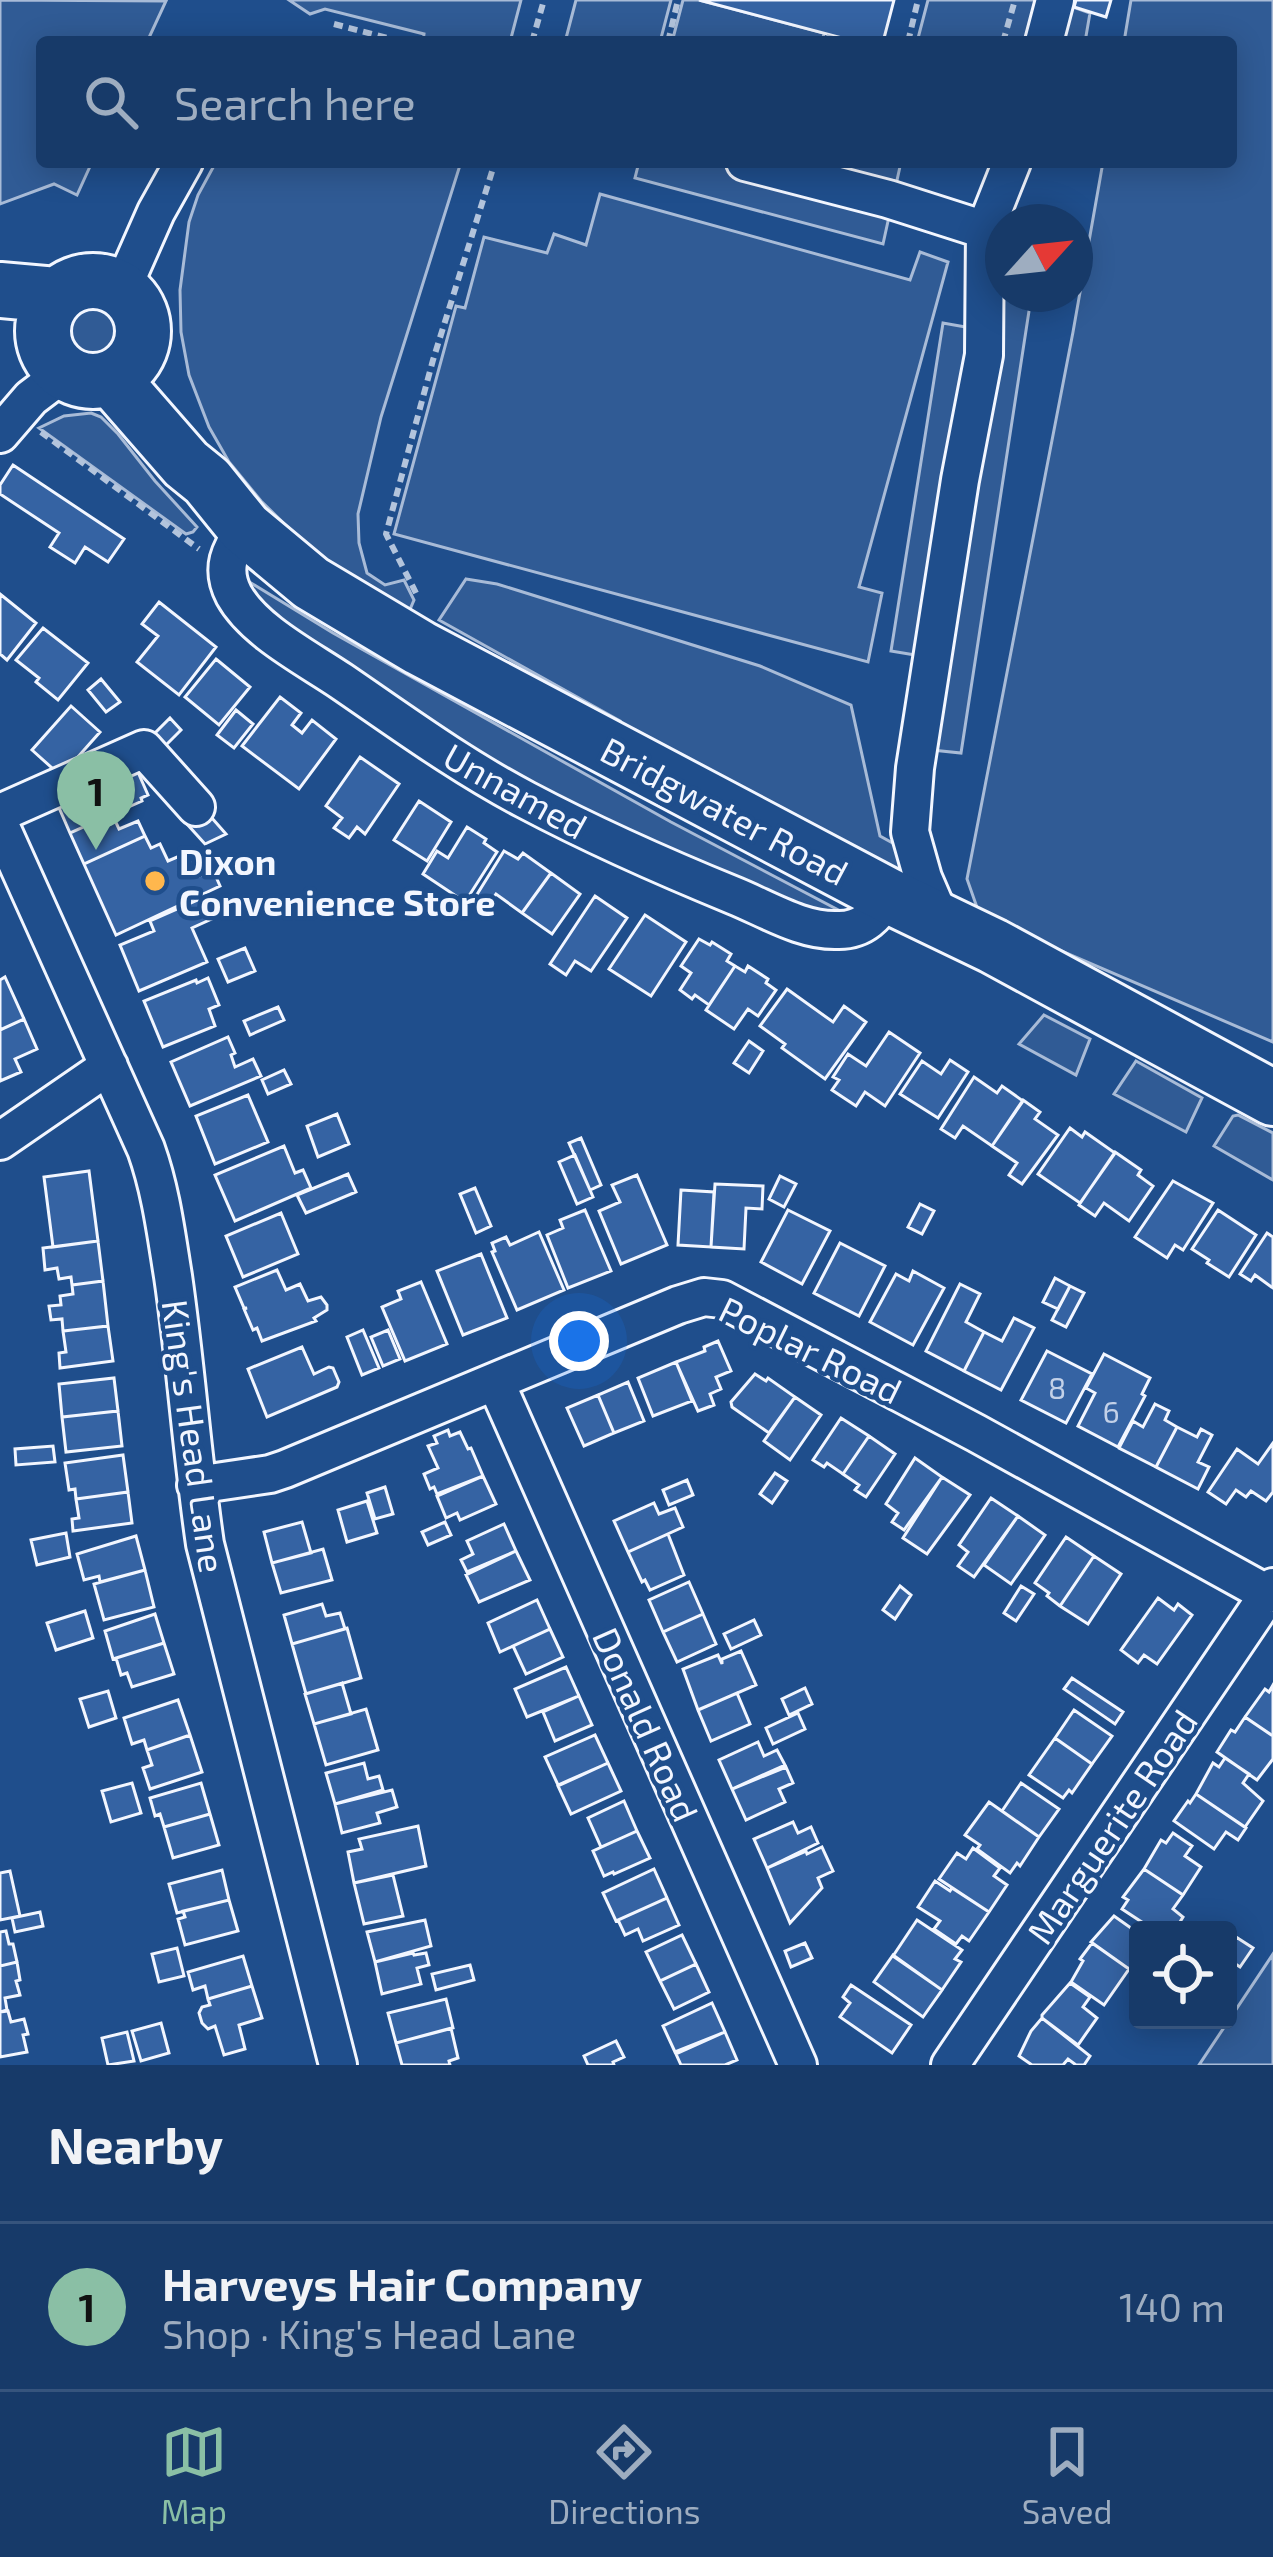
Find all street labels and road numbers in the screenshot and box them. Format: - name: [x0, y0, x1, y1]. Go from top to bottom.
- street label: Bridgwater Road: [594, 727, 856, 893]
- street label: Unnamed: [437, 733, 595, 847]
- street label: Poplar Road: [713, 1286, 909, 1412]
- street label: King's Head Lane: [155, 1297, 235, 1575]
- street label: Donald Road: [585, 1621, 709, 1827]
- street label: Marguerite Road: [1017, 1701, 1205, 1951]

